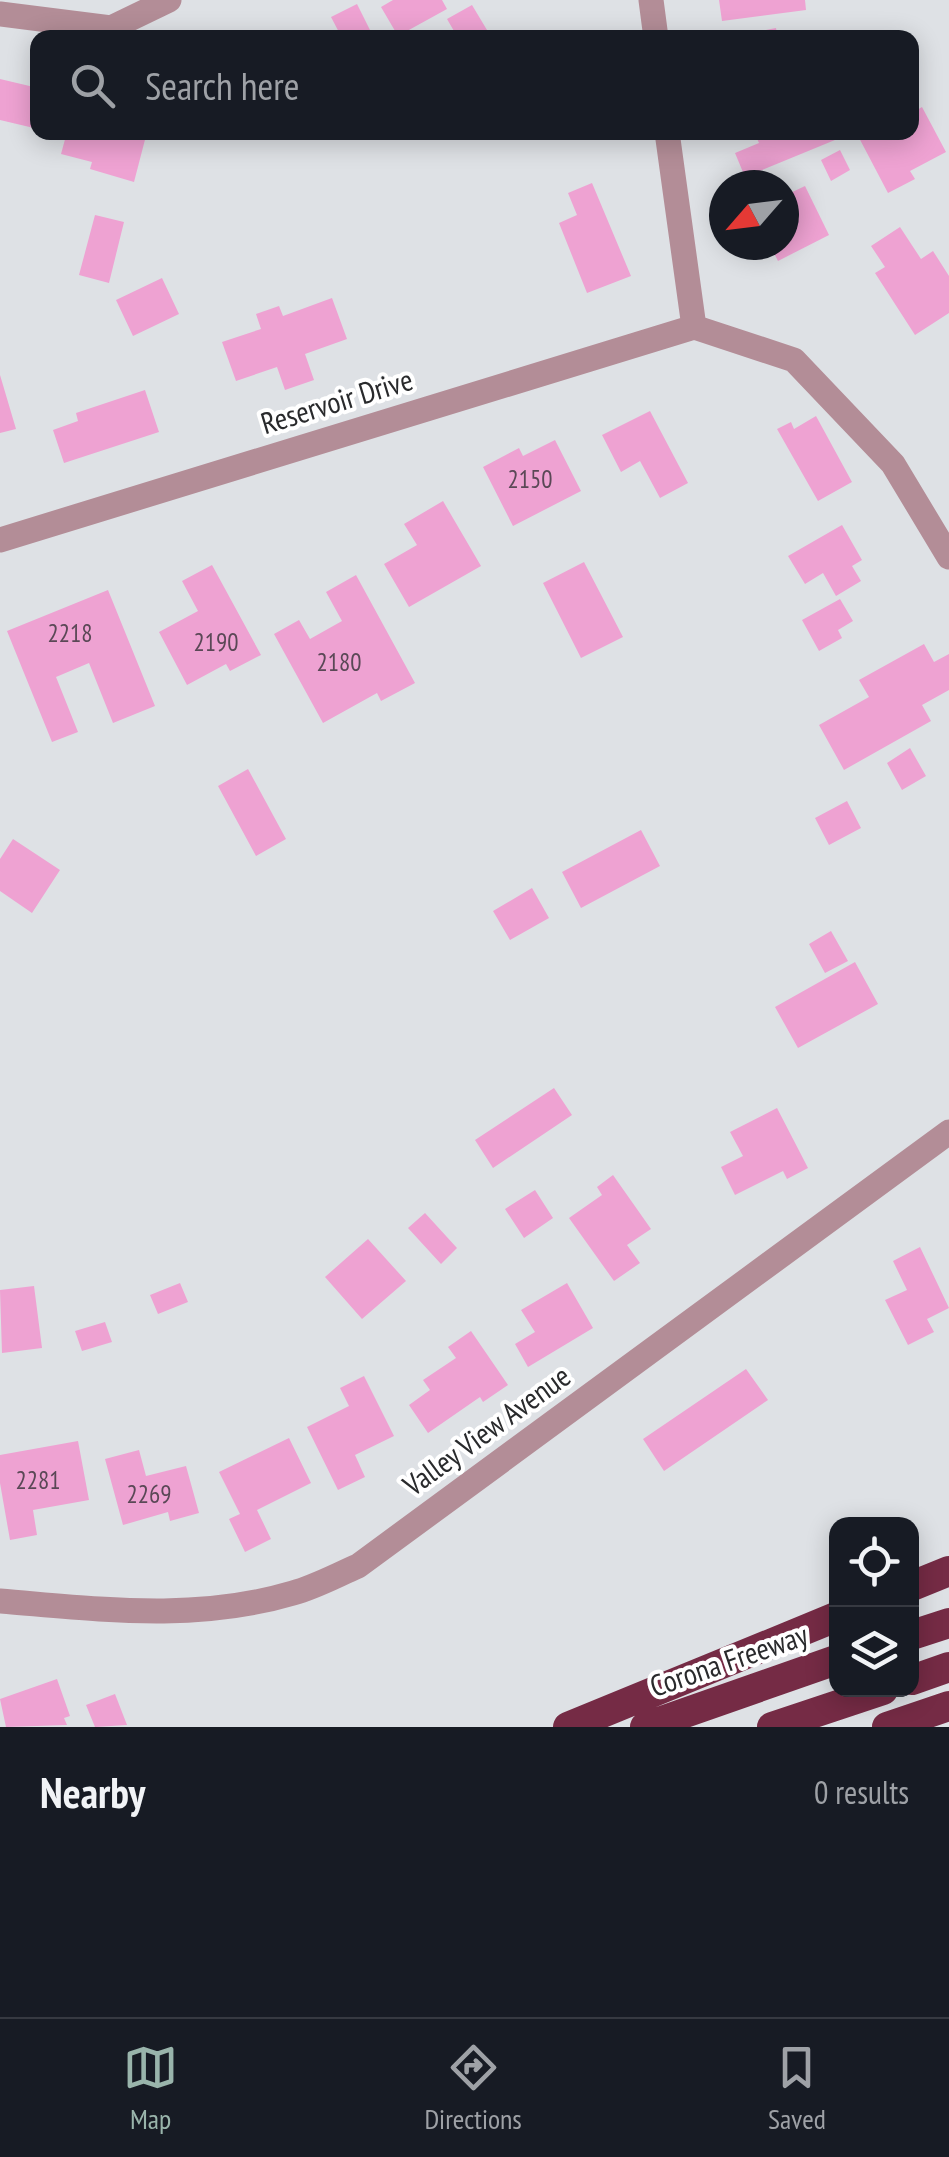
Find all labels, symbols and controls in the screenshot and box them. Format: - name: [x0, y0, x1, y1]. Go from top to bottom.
- search box: [30, 30, 919, 140]
- icon: search: [65, 58, 120, 113]
- text: Search here: [145, 61, 299, 110]
- north arrow: [709, 170, 799, 260]
- street label: Reservoir Drive: [256, 359, 417, 442]
- house number: 2150: [507, 463, 553, 495]
- house number: 2218: [47, 617, 93, 649]
- house number: 2190: [193, 626, 239, 658]
- house number: 2180: [316, 646, 362, 678]
- street label: Valley View Avenue: [394, 1356, 578, 1504]
- house number: 2281: [15, 1464, 61, 1496]
- house number: 2269: [126, 1478, 172, 1510]
- map controls: [829, 1517, 919, 1697]
- button: locate: [829, 1517, 919, 1607]
- button: layers: [829, 1607, 919, 1697]
- street label: Corona Freeway: [644, 1614, 813, 1705]
- text: Nearby: [40, 1765, 145, 1820]
- text: 0 results: [814, 1771, 909, 1813]
- tab: Map: [123, 2040, 178, 2137]
- tab: Directions: [424, 2040, 522, 2137]
- tab: Saved: [768, 2040, 826, 2137]

